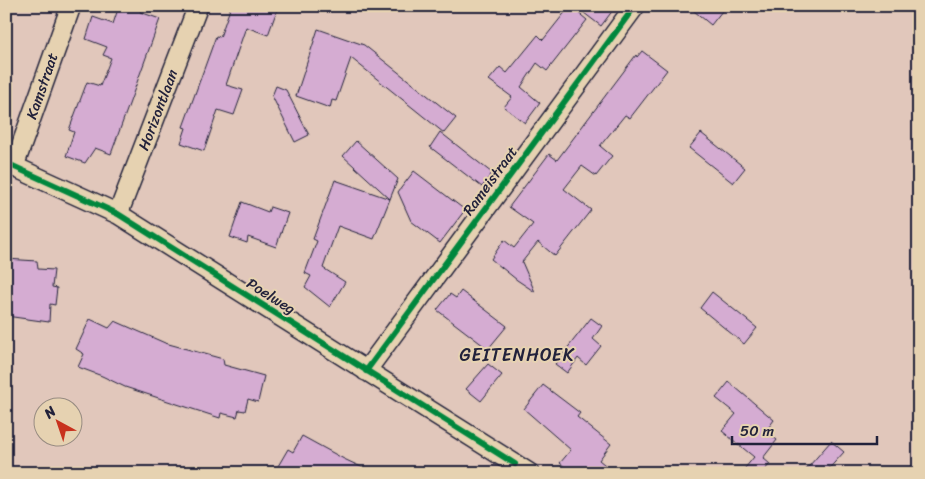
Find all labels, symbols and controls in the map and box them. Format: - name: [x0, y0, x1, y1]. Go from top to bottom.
- street label: Kamstraat: [18, 49, 66, 123]
- street label: Horizontlaan: [131, 66, 185, 154]
- street label: Rameistraat: [456, 140, 524, 221]
- street label: Poelweg: [241, 271, 301, 321]
- district label: GEITENHOEK: [459, 339, 575, 371]
- north arrow: [32, 396, 82, 446]
- text: N: [37, 400, 62, 426]
- scale bar: [732, 414, 878, 446]
- text: 50 m: [740, 418, 775, 444]

